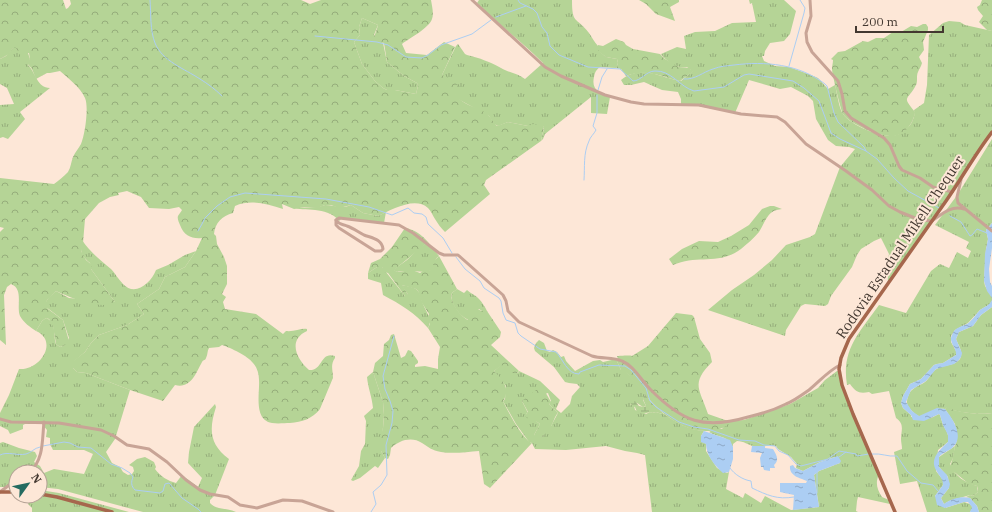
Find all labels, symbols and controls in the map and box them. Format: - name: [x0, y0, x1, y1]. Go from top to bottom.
- scale bar: [856, 8, 943, 34]
- text: 200 m: [862, 14, 898, 29]
- street label: Rodovia Estadual Mikell Chequer: [832, 151, 969, 342]
- north arrow: [8, 464, 48, 504]
- text: N: [28, 471, 45, 486]

